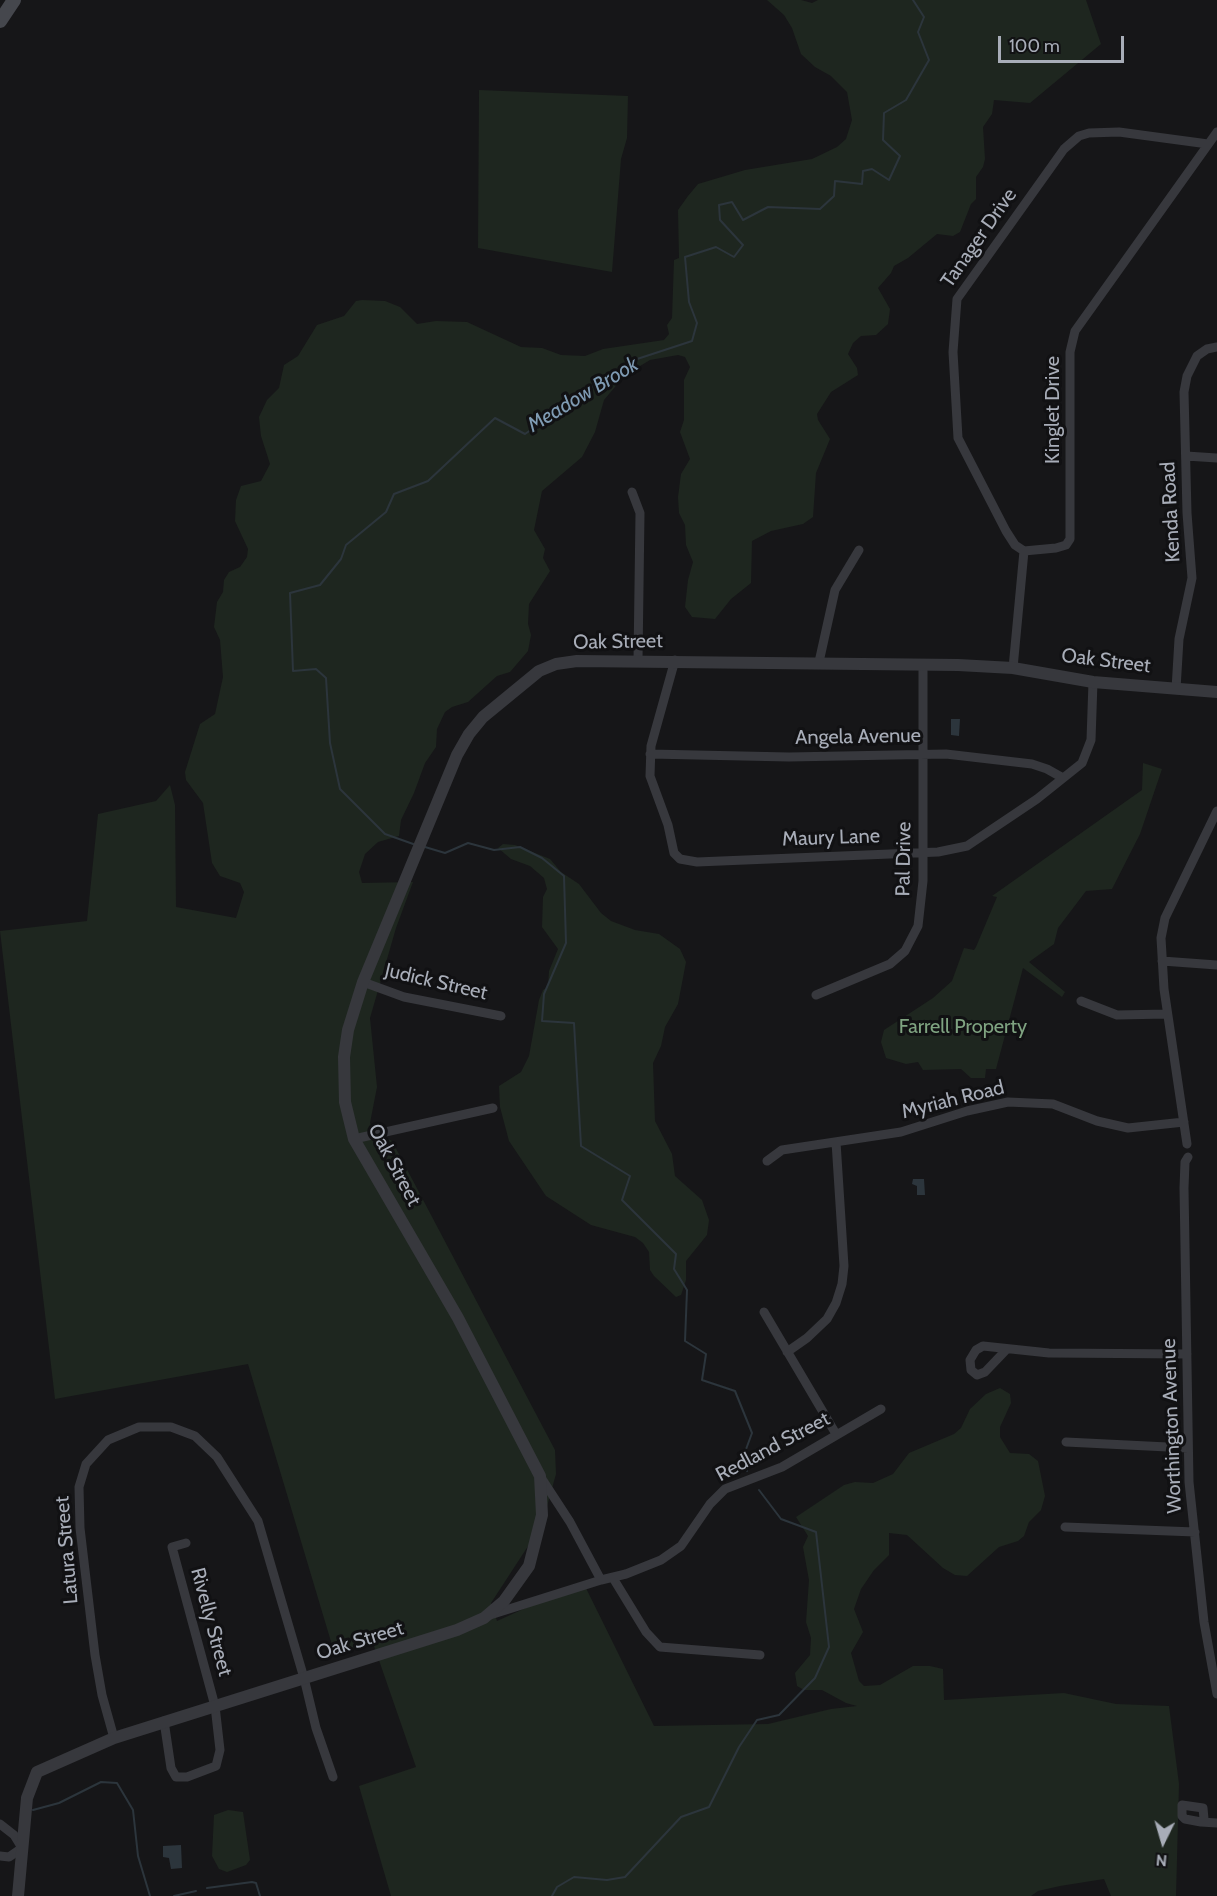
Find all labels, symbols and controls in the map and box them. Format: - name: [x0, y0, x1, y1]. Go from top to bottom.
- scale bar: [1001, 24, 1127, 62]
- text: 100 m: [1009, 35, 1060, 57]
- street label: Tanager Drive: [936, 184, 1022, 292]
- water label: Meadow Brook: [523, 352, 643, 438]
- street label: Kinglet Drive: [1041, 356, 1065, 464]
- street label: Kenda Road: [1156, 461, 1186, 563]
- street label: Oak Street: [573, 629, 663, 655]
- street label: Oak Street: [1060, 644, 1152, 678]
- street label: Angela Avenue: [795, 724, 921, 750]
- street label: Pal Drive: [891, 821, 917, 897]
- street label: Maury Lane: [782, 824, 880, 852]
- street label: Judick Street: [382, 959, 490, 1005]
- park label: Farrell Property: [899, 1015, 1027, 1039]
- street label: Myriah Road: [899, 1076, 1007, 1124]
- street label: Oak Street: [362, 1120, 426, 1210]
- street label: Worthington Avenue: [1157, 1338, 1187, 1514]
- street label: Redland Street: [712, 1407, 834, 1487]
- street label: Latura Street: [50, 1495, 84, 1605]
- street label: Rivelly Street: [185, 1565, 237, 1679]
- street label: Oak Street: [314, 1616, 406, 1666]
- north arrow: [1133, 1812, 1193, 1872]
- text: N: [1155, 1850, 1168, 1870]

